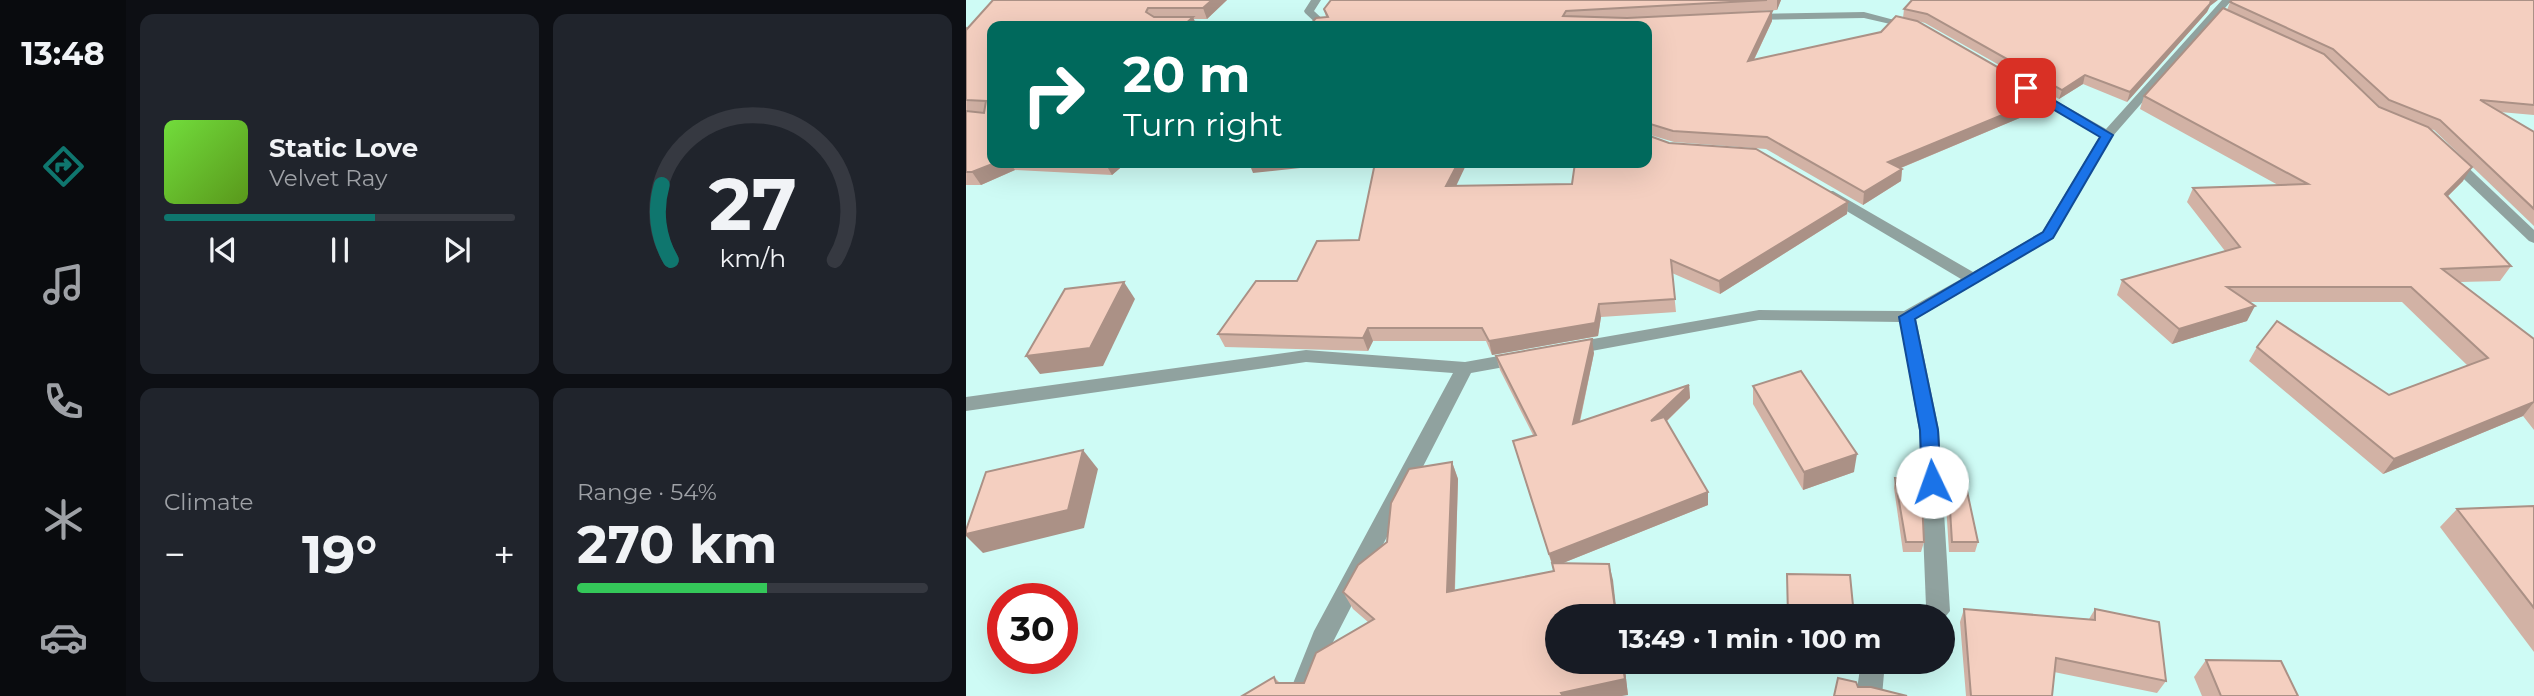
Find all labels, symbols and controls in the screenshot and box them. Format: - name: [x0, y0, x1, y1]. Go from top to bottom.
- text: 13:48: [21, 34, 105, 73]
- text: 20 m: [1123, 45, 1250, 104]
- icon: right: [1008, 49, 1099, 140]
- pin: [1996, 58, 2056, 118]
- icon: arrive: [2007, 69, 2045, 107]
- text: Turn right: [1123, 105, 1283, 144]
- text: Static Love: [269, 132, 418, 164]
- icon: directions: [39, 142, 88, 191]
- text: 27: [708, 161, 797, 249]
- text: Velvet Ray: [269, 164, 387, 192]
- icon: previous: [204, 231, 242, 269]
- icon: pause: [321, 231, 359, 269]
- icon: next: [438, 231, 476, 269]
- text: km/h: [719, 243, 786, 273]
- icon: music: [39, 260, 88, 309]
- icon: phone: [39, 377, 88, 426]
- position arrow: [1895, 445, 1969, 519]
- text: Range · 54%: [577, 478, 717, 506]
- text: Climate: [164, 488, 253, 516]
- icon: climate: [39, 495, 88, 544]
- text: 270 km: [577, 513, 777, 576]
- text: 19°: [302, 523, 377, 586]
- text: −: [164, 531, 186, 578]
- text: +: [493, 531, 515, 578]
- speed limit sign: 30: [987, 583, 1078, 674]
- icon: car: [39, 613, 88, 662]
- text: 13:49 · 1 min · 100 m: [1619, 623, 1881, 655]

